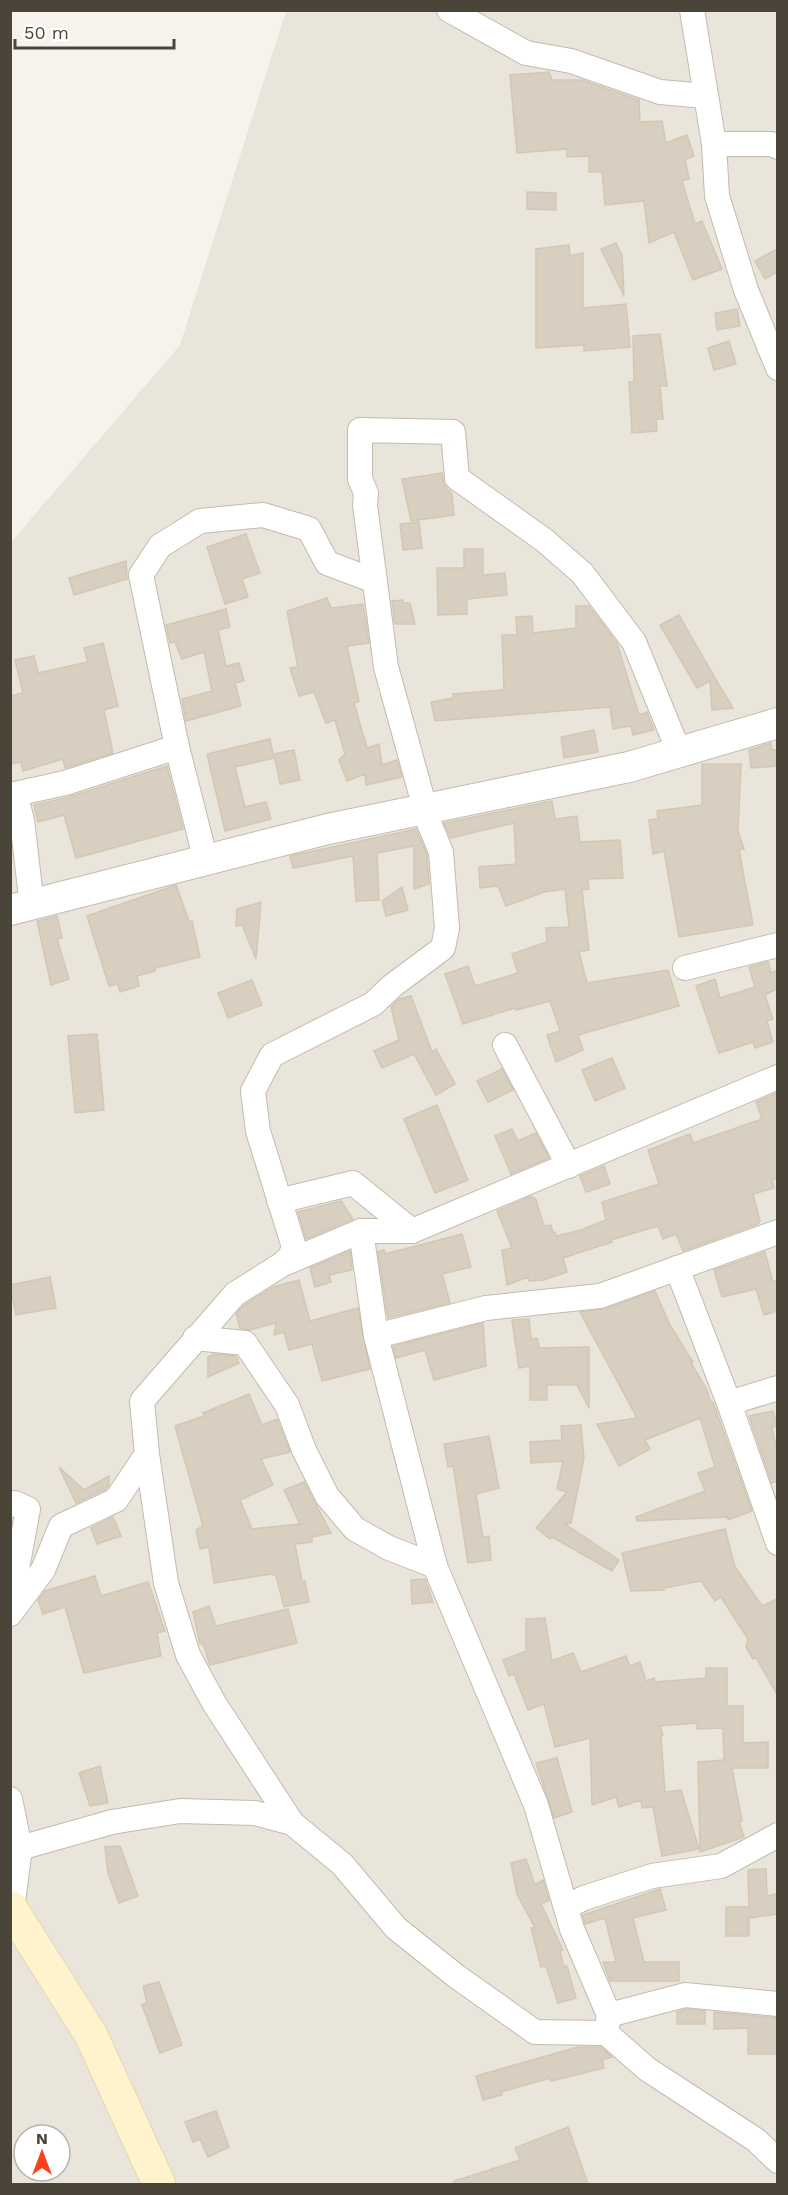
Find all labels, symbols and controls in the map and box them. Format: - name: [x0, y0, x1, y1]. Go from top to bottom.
- scale bar: [15, 12, 174, 50]
- text: 50 m: [24, 22, 69, 43]
- north arrow: [12, 2123, 72, 2183]
- text: N: [36, 2129, 48, 2148]

